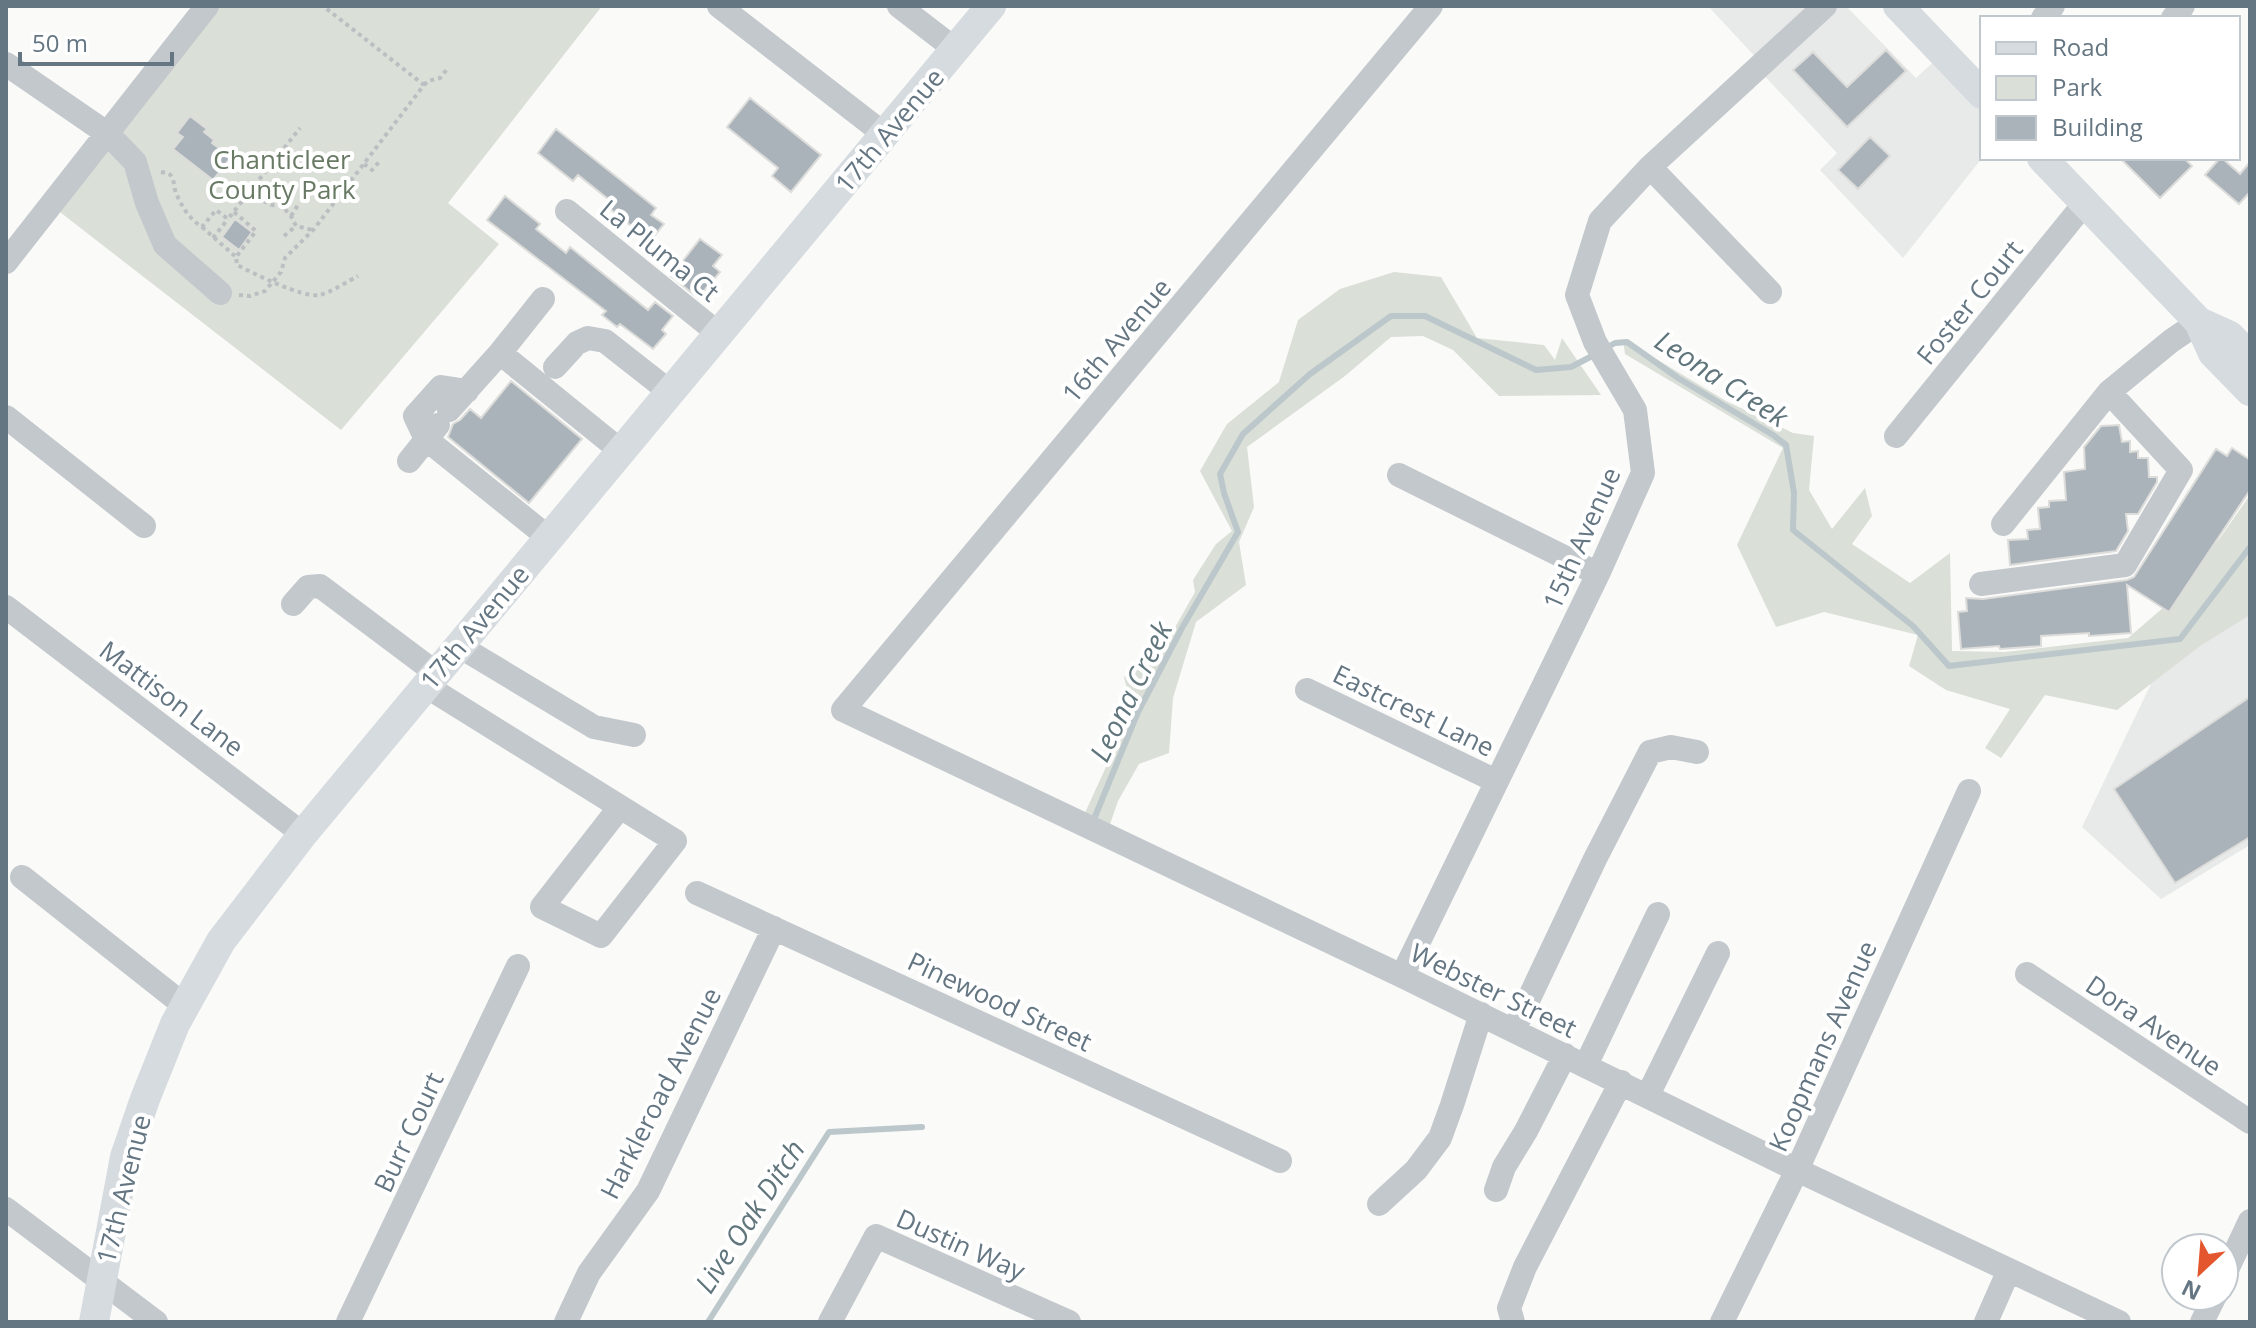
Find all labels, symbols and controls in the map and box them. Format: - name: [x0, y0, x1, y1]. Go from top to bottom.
- scale bar: [20, 16, 172, 66]
- legend: [1980, 16, 2240, 160]
- text: 50 m: [32, 26, 88, 59]
- text: Road: [2052, 30, 2109, 63]
- street label: 17th Avenue: [826, 60, 952, 200]
- text: Park: [2052, 70, 2103, 103]
- text: Building: [2052, 110, 2143, 143]
- park label: Chanticleer County Park: [208, 141, 356, 207]
- street label: La Pluma Ct: [593, 191, 727, 309]
- street label: Foster Court: [1908, 232, 2030, 372]
- street label: 16th Avenue: [1053, 270, 1179, 410]
- water label: Leona Creek: [1648, 321, 1797, 436]
- street label: 15th Avenue: [1534, 461, 1628, 615]
- street label: 17th Avenue: [411, 557, 537, 697]
- water label: Leona Creek: [1080, 613, 1181, 767]
- street label: Mattison Lane: [92, 632, 252, 764]
- street label: Eastcrest Lane: [1327, 655, 1501, 765]
- street label: Webster Street: [1405, 934, 1583, 1046]
- street label: Koopmans Avenue: [1759, 935, 1885, 1157]
- street label: Pinewood Street: [902, 943, 1098, 1059]
- street label: Dora Avenue: [2079, 966, 2229, 1084]
- street label: Harkleroad Avenue: [591, 981, 729, 1205]
- street label: Burr Court: [365, 1066, 451, 1198]
- street label: 17th Avenue: [87, 1111, 159, 1267]
- water label: Live Oak Ditch: [685, 1132, 813, 1300]
- street label: Dustin Way: [891, 1200, 1032, 1289]
- north arrow: [2160, 1232, 2240, 1312]
- text: N: [2176, 1273, 2205, 1308]

